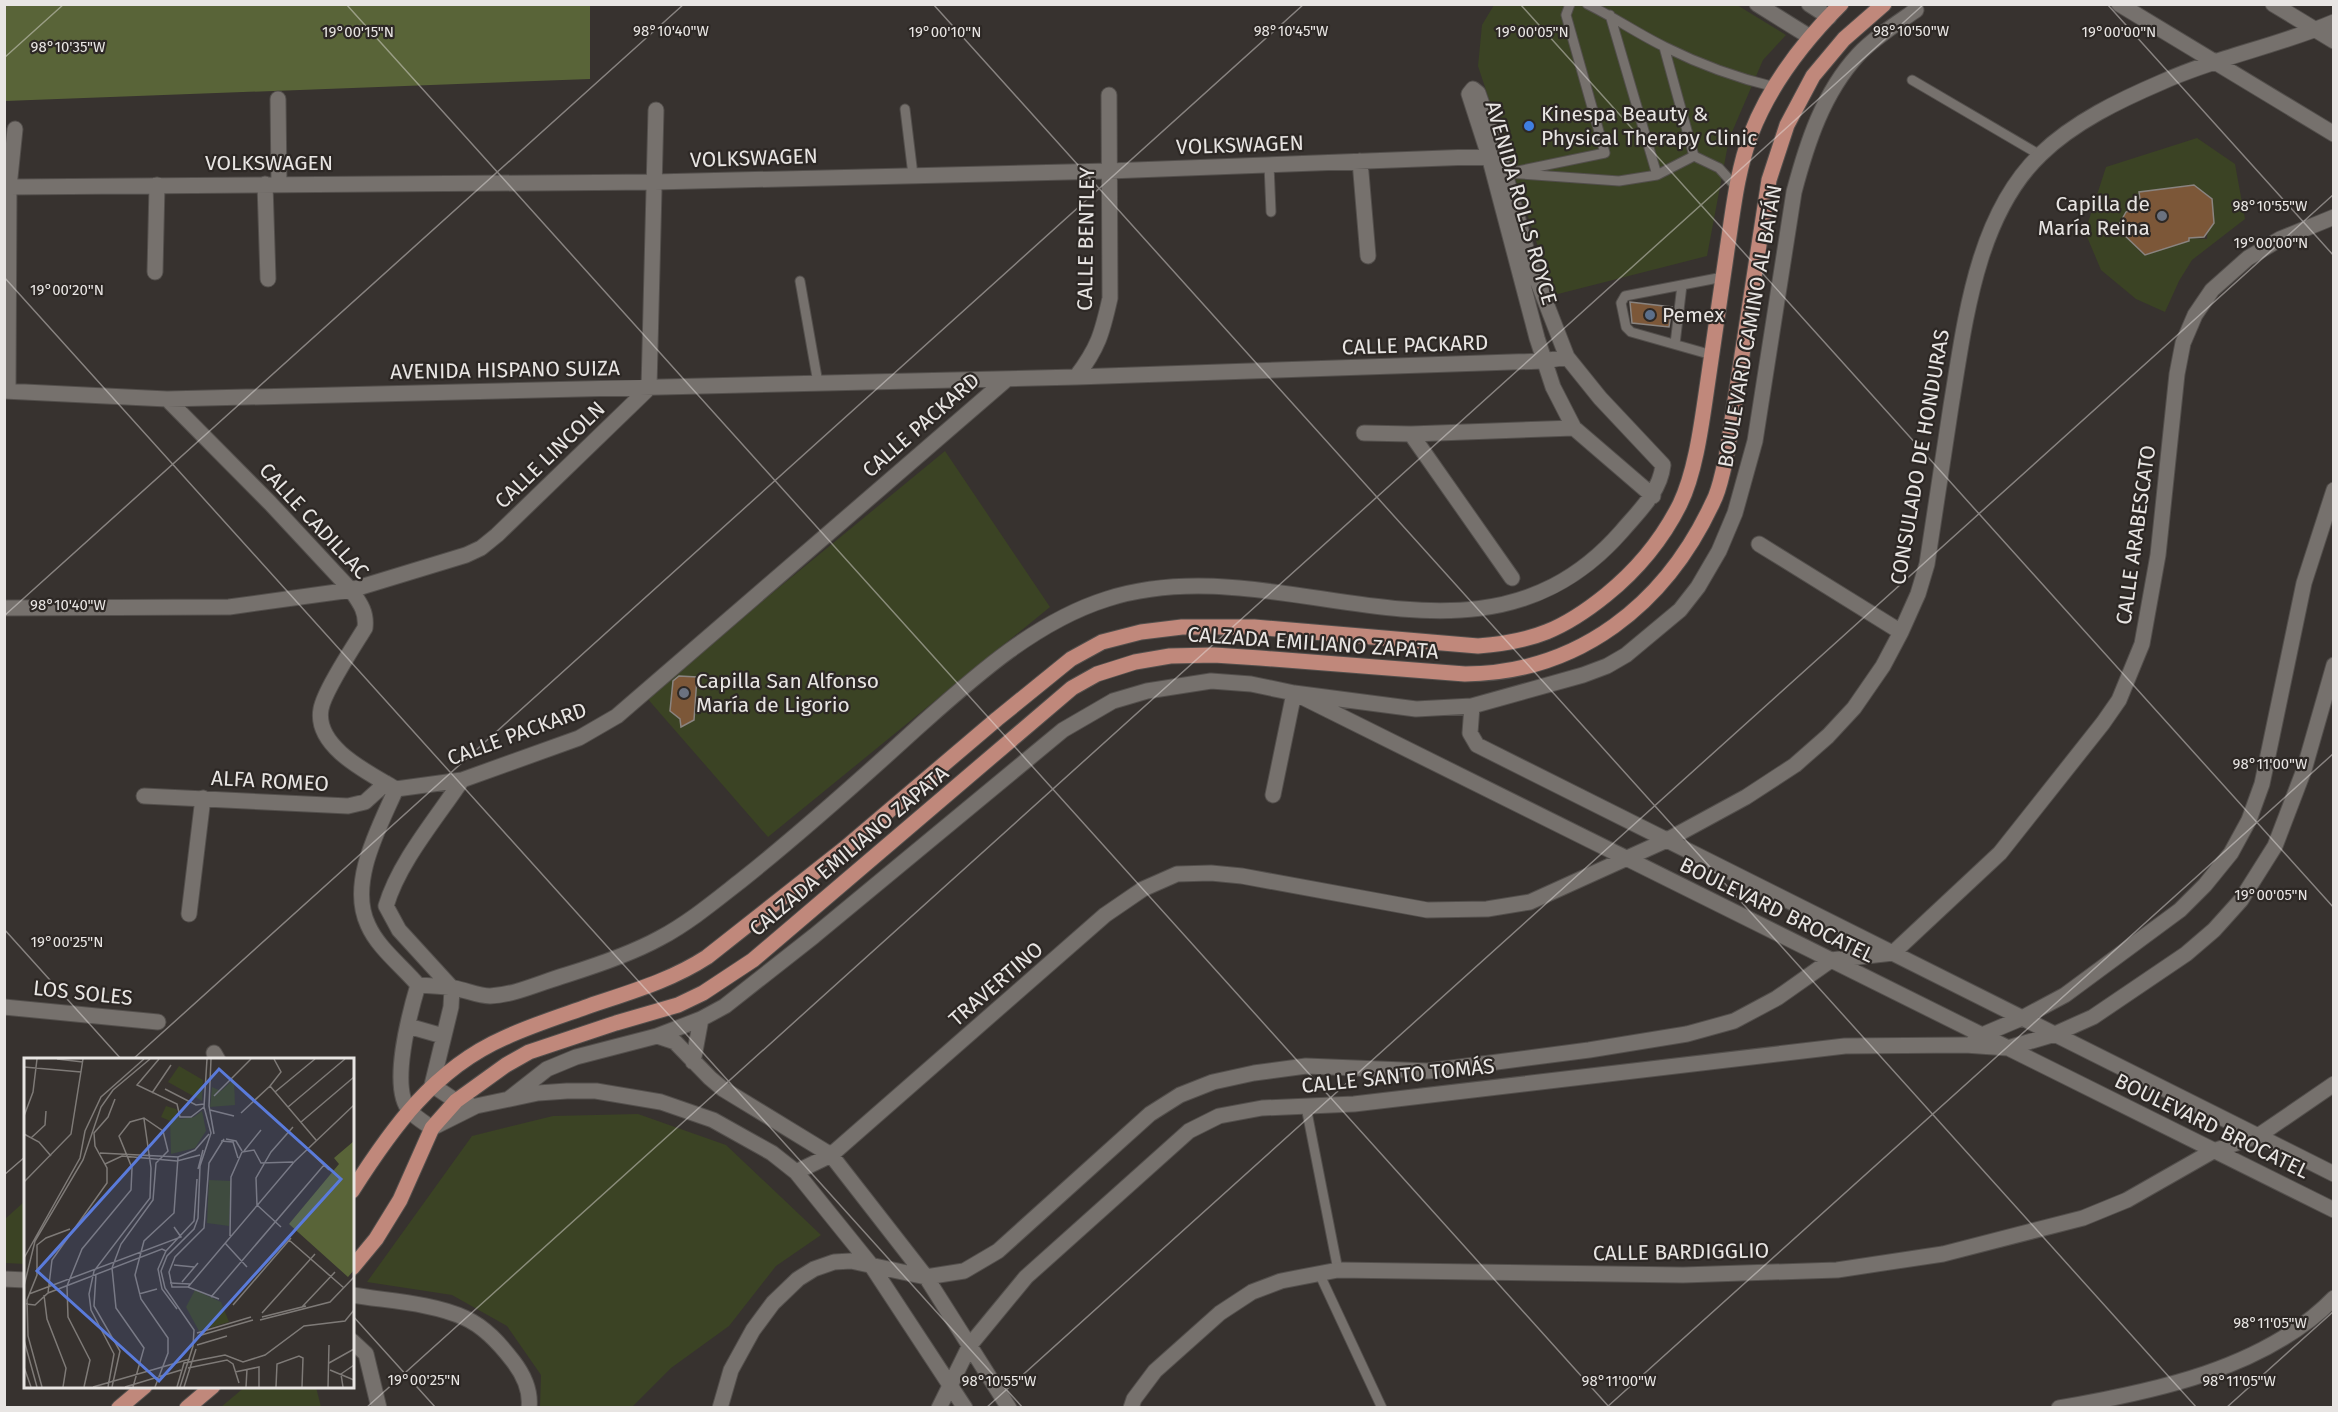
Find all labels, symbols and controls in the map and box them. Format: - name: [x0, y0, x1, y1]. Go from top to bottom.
- text: 98°10'40"W: [633, 22, 710, 40]
- text: 98°10'45"W: [1254, 22, 1329, 40]
- text: 98°10'50"W: [1873, 22, 1950, 40]
- text: 19°00'15"N: [322, 23, 394, 41]
- text: 19°00'10"N: [908, 23, 982, 41]
- text: 19°00'05"N: [1495, 23, 1569, 41]
- text: 19°00'00"N: [2082, 23, 2156, 41]
- text: 98°10'35"W: [31, 38, 106, 56]
- street label: AVENIDA ROLLS ROYCE: [1479, 98, 1563, 308]
- place label: Kinespa Beauty & Physical Therapy Clinic: [1541, 101, 1757, 151]
- marker: Kinespa Beauty & Physical Therapy Clinic: [1522, 119, 1536, 133]
- street label: VOLKSWAGEN: [1176, 130, 1304, 160]
- street label: VOLKSWAGEN: [690, 143, 818, 173]
- street label: VOLKSWAGEN: [205, 150, 333, 176]
- street label: CALLE BENTLEY: [1072, 166, 1100, 311]
- street label: BOULEVARD CAMINO AL BATÁN: [1712, 183, 1788, 469]
- place label: Capilla de María Reina: [2038, 191, 2150, 241]
- text: 98°10'55"W: [2233, 197, 2308, 215]
- marker: Capilla de María Reina: [2155, 209, 2169, 223]
- text: 19°00'00"N: [2234, 234, 2308, 252]
- text: 19°00'20"N: [30, 281, 104, 299]
- place label: Pemex: [1662, 302, 1725, 328]
- marker: Pemex: [1643, 308, 1657, 322]
- street label: CONSULADO DE HONDURAS: [1885, 327, 1955, 587]
- street label: CALLE PACKARD: [1341, 329, 1489, 361]
- street label: AVENIDA HISPANO SUIZA: [390, 355, 620, 385]
- street label: CALLE PACKARD: [857, 367, 985, 483]
- street label: CALLE LINCOLN: [489, 396, 611, 514]
- street label: CALLE ARABESCATO: [2111, 444, 2161, 626]
- street label: CALLE CADILLAC: [254, 457, 375, 585]
- text: 98°10'40"W: [30, 596, 107, 614]
- street label: CALZADA EMILIANO ZAPATA: [1186, 621, 1440, 665]
- place label: Capilla San Alfonso María de Ligorio: [696, 668, 879, 718]
- marker: Capilla San Alfonso María de Ligorio: [677, 686, 691, 700]
- street label: CALLE PACKARD: [444, 697, 590, 771]
- text: 98°11'00"W: [2233, 755, 2308, 773]
- street label: CALZADA EMILIANO ZAPATA: [744, 760, 954, 942]
- street label: ALFA ROMEO: [210, 765, 330, 797]
- street label: BOULEVARD BROCATEL: [1675, 852, 1879, 969]
- text: 19°00'05"N: [2234, 886, 2308, 904]
- text: 19°00'25"N: [31, 933, 103, 951]
- street label: TRAVERTINO: [944, 936, 1048, 1032]
- street label: LOS SOLES: [32, 975, 134, 1011]
- street label: CALLE SANTO TOMÁS: [1300, 1053, 1496, 1099]
- inset map: [24, 1058, 354, 1388]
- street label: BOULEVARD BROCATEL: [2110, 1068, 2314, 1185]
- street label: CALLE BARDIGGLIO: [1593, 1237, 1769, 1267]
- text: 98°11'05"W: [2233, 1314, 2307, 1332]
- text: 19°00'25"N: [388, 1371, 460, 1389]
- text: 98°10'55"W: [962, 1372, 1037, 1390]
- text: 98°11'00"W: [1582, 1372, 1657, 1390]
- text: 98°11'05"W: [2202, 1372, 2276, 1390]

